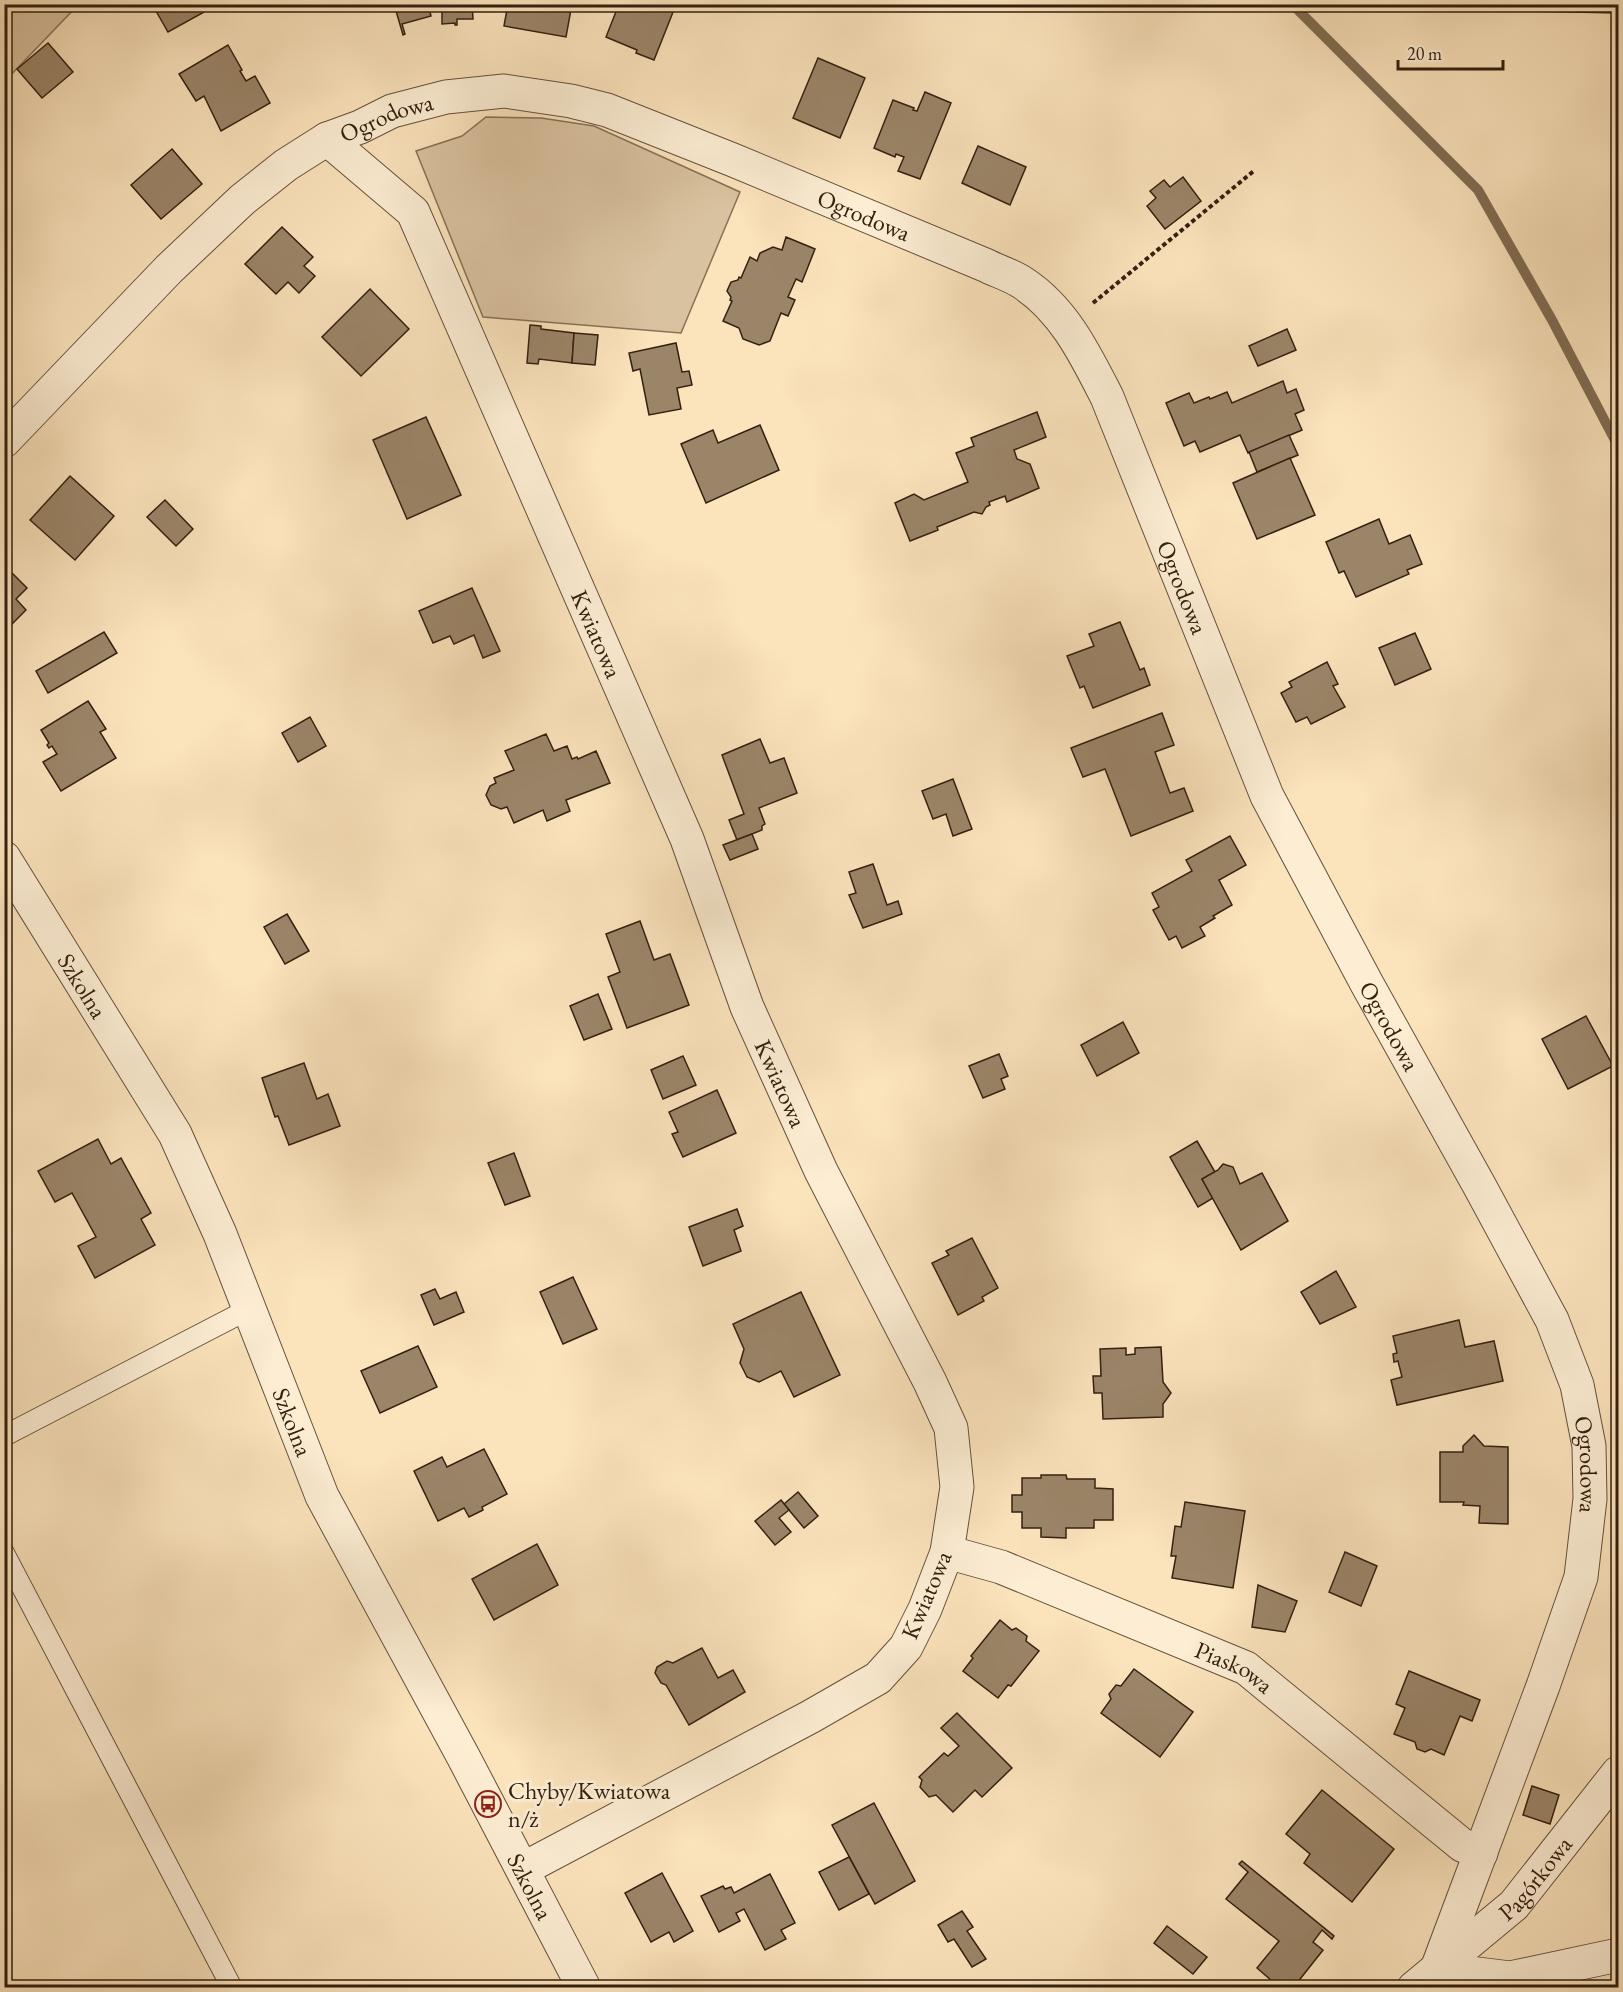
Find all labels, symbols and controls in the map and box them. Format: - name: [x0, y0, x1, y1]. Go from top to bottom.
- scale bar: [1398, 33, 1503, 71]
- text: 20 m: [1407, 42, 1442, 65]
- street label: Ogrodowa: [335, 85, 437, 149]
- street label: Ogrodowa: [813, 181, 916, 248]
- street label: Ogrodowa: [1151, 536, 1216, 639]
- street label: Kwiatowa: [564, 585, 630, 683]
- street label: Szkolna: [51, 947, 115, 1024]
- street label: Ogrodowa: [1353, 975, 1428, 1076]
- street label: Kwiatowa: [748, 1034, 815, 1132]
- street label: Szkolna: [266, 1383, 321, 1461]
- street label: Ogrodowa: [1568, 1413, 1606, 1516]
- street label: Kwiatowa: [894, 1546, 959, 1644]
- street label: Piaskowa: [1191, 1633, 1280, 1700]
- place label: Chyby/Kwiatowa n/ż: [508, 1775, 671, 1834]
- bus stop icon: Chyby/Kwiatowa n/ż: [473, 1789, 503, 1819]
- street label: Pagórkowa: [1492, 1829, 1579, 1927]
- street label: Szkolna: [501, 1847, 561, 1925]

